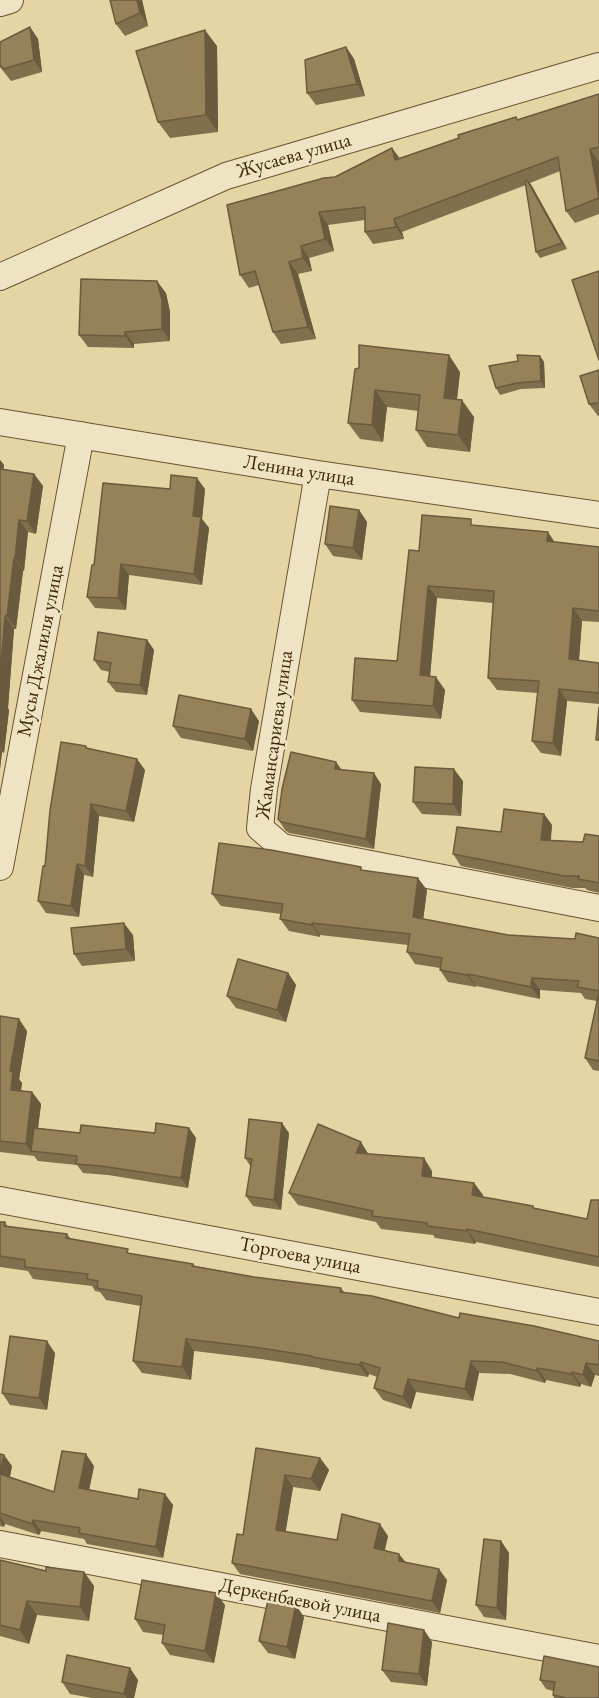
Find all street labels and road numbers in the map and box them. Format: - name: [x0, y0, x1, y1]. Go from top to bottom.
- street label: Жусаева улица: [234, 128, 354, 184]
- street label: Ленина улица: [242, 450, 356, 492]
- street label: Мусы Джалиля улица: [13, 563, 69, 739]
- street label: Жамансариева улица: [251, 649, 299, 821]
- street label: Торгоева улица: [237, 1232, 363, 1280]
- street label: Деркенбаевой улица: [217, 1574, 383, 1628]

